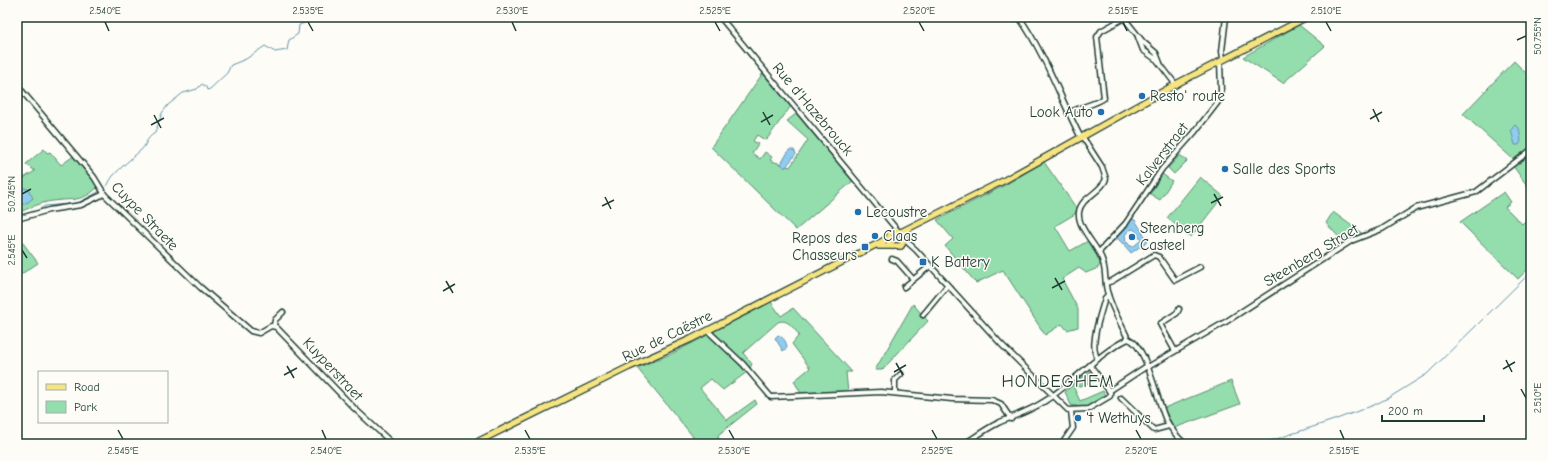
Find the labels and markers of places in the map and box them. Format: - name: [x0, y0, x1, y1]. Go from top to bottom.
- place label: Resto' route: [1150, 87, 1225, 105]
- marker: Resto' route: [1137, 91, 1147, 101]
- place label: Look Auto: [1029, 103, 1093, 121]
- marker: Look Auto: [1096, 107, 1106, 117]
- place label: Salle des Sports: [1233, 160, 1336, 178]
- marker: Salle des Sports: [1220, 164, 1230, 174]
- place label: Lecoustre: [866, 203, 928, 221]
- marker: Lecoustre: [853, 207, 863, 217]
- place label: Steenberg Casteel: [1140, 219, 1204, 254]
- place label: Claas: [883, 227, 917, 245]
- place label: Repos des Chasseurs: [792, 229, 857, 264]
- marker: Claas: [870, 231, 880, 241]
- marker: Steenberg Casteel: [1127, 232, 1137, 242]
- marker: Repos des Chasseurs: [860, 242, 870, 252]
- place label: K Battery: [931, 253, 990, 271]
- marker: K Battery: [918, 257, 928, 267]
- place label: 't Wethuys: [1086, 409, 1151, 427]
- marker: 't Wethuys: [1073, 413, 1083, 423]

